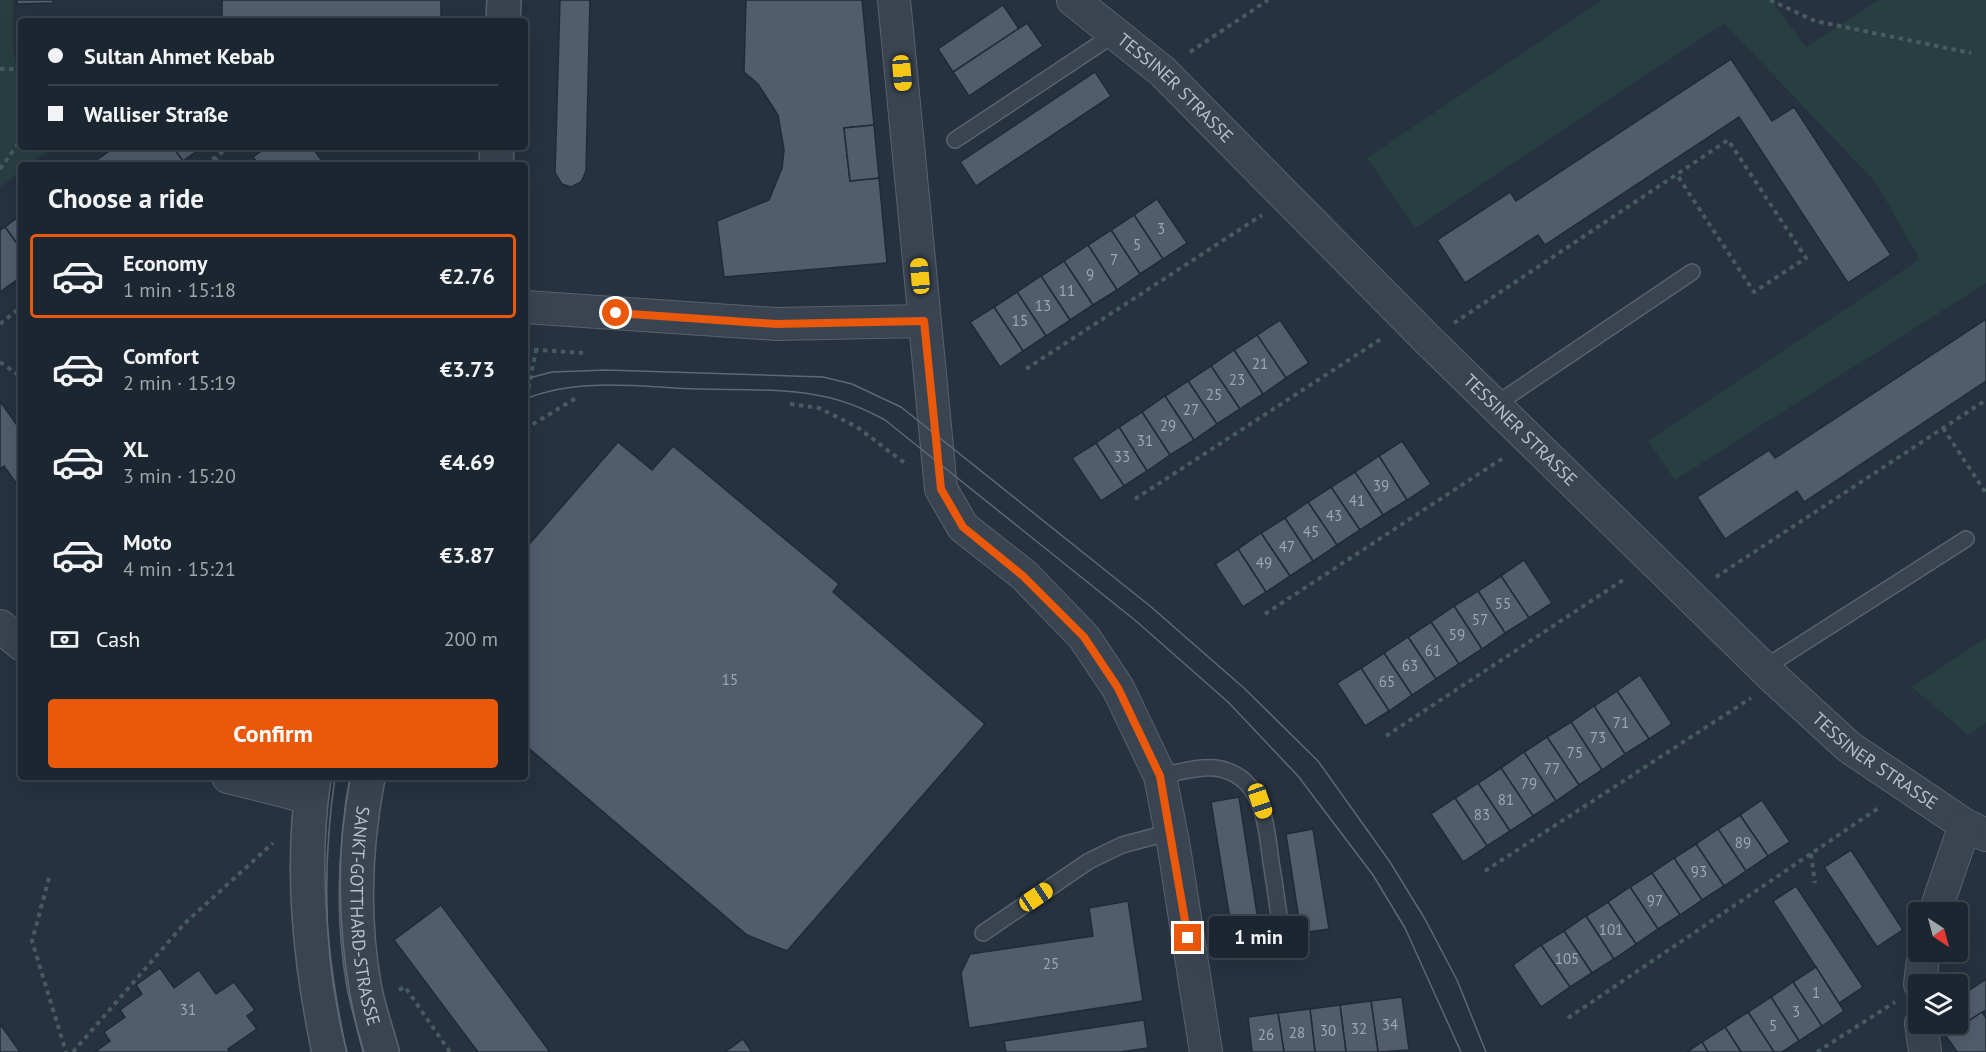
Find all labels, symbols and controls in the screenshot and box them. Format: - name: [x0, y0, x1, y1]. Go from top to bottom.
- street label: TESSINER STRASSE: [1113, 28, 1238, 147]
- text: Sultan Ahmet Kebab: [84, 42, 275, 70]
- car: [891, 54, 913, 92]
- text: Walliser Straße: [84, 100, 228, 128]
- text: Choose a ride: [48, 181, 204, 215]
- house number: 3: [1157, 219, 1165, 238]
- house number: 5: [1133, 235, 1141, 254]
- icon: car: [51, 249, 105, 303]
- text: Economy: [123, 249, 207, 277]
- house number: 7: [1110, 250, 1118, 269]
- car: [909, 257, 931, 295]
- text: €2.76: [440, 262, 495, 290]
- house number: 9: [1086, 265, 1094, 284]
- text: 1 min · 15:18: [123, 277, 236, 303]
- house number: 11: [1059, 281, 1075, 300]
- house number: 13: [1035, 296, 1051, 315]
- route start: [602, 299, 629, 326]
- house number: 15: [1012, 311, 1028, 330]
- icon: car: [51, 342, 105, 396]
- text: Comfort: [123, 342, 199, 370]
- house number: 21: [1252, 354, 1268, 373]
- text: €3.73: [440, 355, 495, 383]
- street label: TESSINER STRASSE: [1459, 369, 1582, 490]
- text: 2 min · 15:19: [123, 370, 236, 396]
- house number: 23: [1229, 370, 1245, 389]
- house number: 25: [1206, 385, 1222, 404]
- house number: 27: [1183, 400, 1199, 419]
- house number: 29: [1160, 416, 1176, 435]
- house number: 31: [1137, 431, 1153, 450]
- icon: car: [51, 435, 105, 489]
- text: XL: [123, 435, 148, 463]
- house number: 33: [1114, 447, 1130, 466]
- text: €4.69: [440, 448, 495, 476]
- text: 3 min · 15:20: [123, 463, 236, 489]
- house number: 39: [1373, 476, 1389, 495]
- house number: 41: [1349, 491, 1365, 510]
- house number: 43: [1326, 506, 1342, 525]
- house number: 45: [1303, 522, 1319, 541]
- icon: car: [51, 528, 105, 582]
- text: Moto: [123, 528, 172, 556]
- house number: 47: [1279, 537, 1295, 556]
- text: €3.87: [440, 541, 495, 569]
- house number: 49: [1256, 553, 1272, 572]
- text: 4 min · 15:21: [123, 556, 236, 582]
- house number: 55: [1495, 594, 1511, 613]
- house number: 57: [1472, 610, 1488, 629]
- icon: cash: [48, 623, 81, 656]
- text: Cash: [96, 625, 140, 653]
- house number: 59: [1449, 625, 1465, 644]
- text: 200 m: [444, 626, 498, 652]
- house number: 61: [1425, 641, 1441, 660]
- house number: 63: [1402, 656, 1418, 675]
- house number: 15: [722, 670, 738, 689]
- house number: 65: [1379, 672, 1395, 691]
- button: Confirm: [48, 699, 498, 768]
- street label: TESSINER STRASSE: [1808, 707, 1942, 814]
- house number: 71: [1613, 713, 1629, 732]
- house number: 73: [1590, 728, 1606, 747]
- house number: 75: [1567, 743, 1583, 762]
- house number: 77: [1544, 759, 1560, 778]
- house number: 79: [1521, 774, 1537, 793]
- car: [1246, 781, 1274, 821]
- house number: 81: [1498, 790, 1514, 809]
- street label: SANKT-GOTTHARD-STRASSE: [345, 804, 386, 1028]
- house number: 83: [1474, 805, 1490, 824]
- house number: 89: [1735, 833, 1751, 852]
- house number: 93: [1691, 862, 1707, 881]
- car: [1016, 879, 1056, 915]
- house number: 97: [1647, 891, 1663, 910]
- north arrow: [1908, 902, 1968, 962]
- map controls: [1908, 902, 1968, 1034]
- callout: 1 min: [1209, 917, 1308, 959]
- house number: 101: [1599, 920, 1623, 939]
- route end: [1174, 924, 1201, 951]
- text: 1 min: [1234, 924, 1283, 950]
- house number: 105: [1555, 949, 1579, 968]
- house number: 25: [1043, 954, 1059, 973]
- button: layers: [1908, 974, 1968, 1034]
- house number: 1: [1812, 983, 1820, 1002]
- house number: 31: [180, 1000, 196, 1019]
- house number: 3: [1792, 1002, 1800, 1021]
- house number: 34: [1382, 1015, 1398, 1034]
- house number: 5: [1769, 1016, 1777, 1035]
- house number: 32: [1351, 1019, 1367, 1038]
- house number: 30: [1320, 1021, 1336, 1040]
- house number: 28: [1289, 1023, 1305, 1042]
- house number: 26: [1258, 1025, 1274, 1044]

